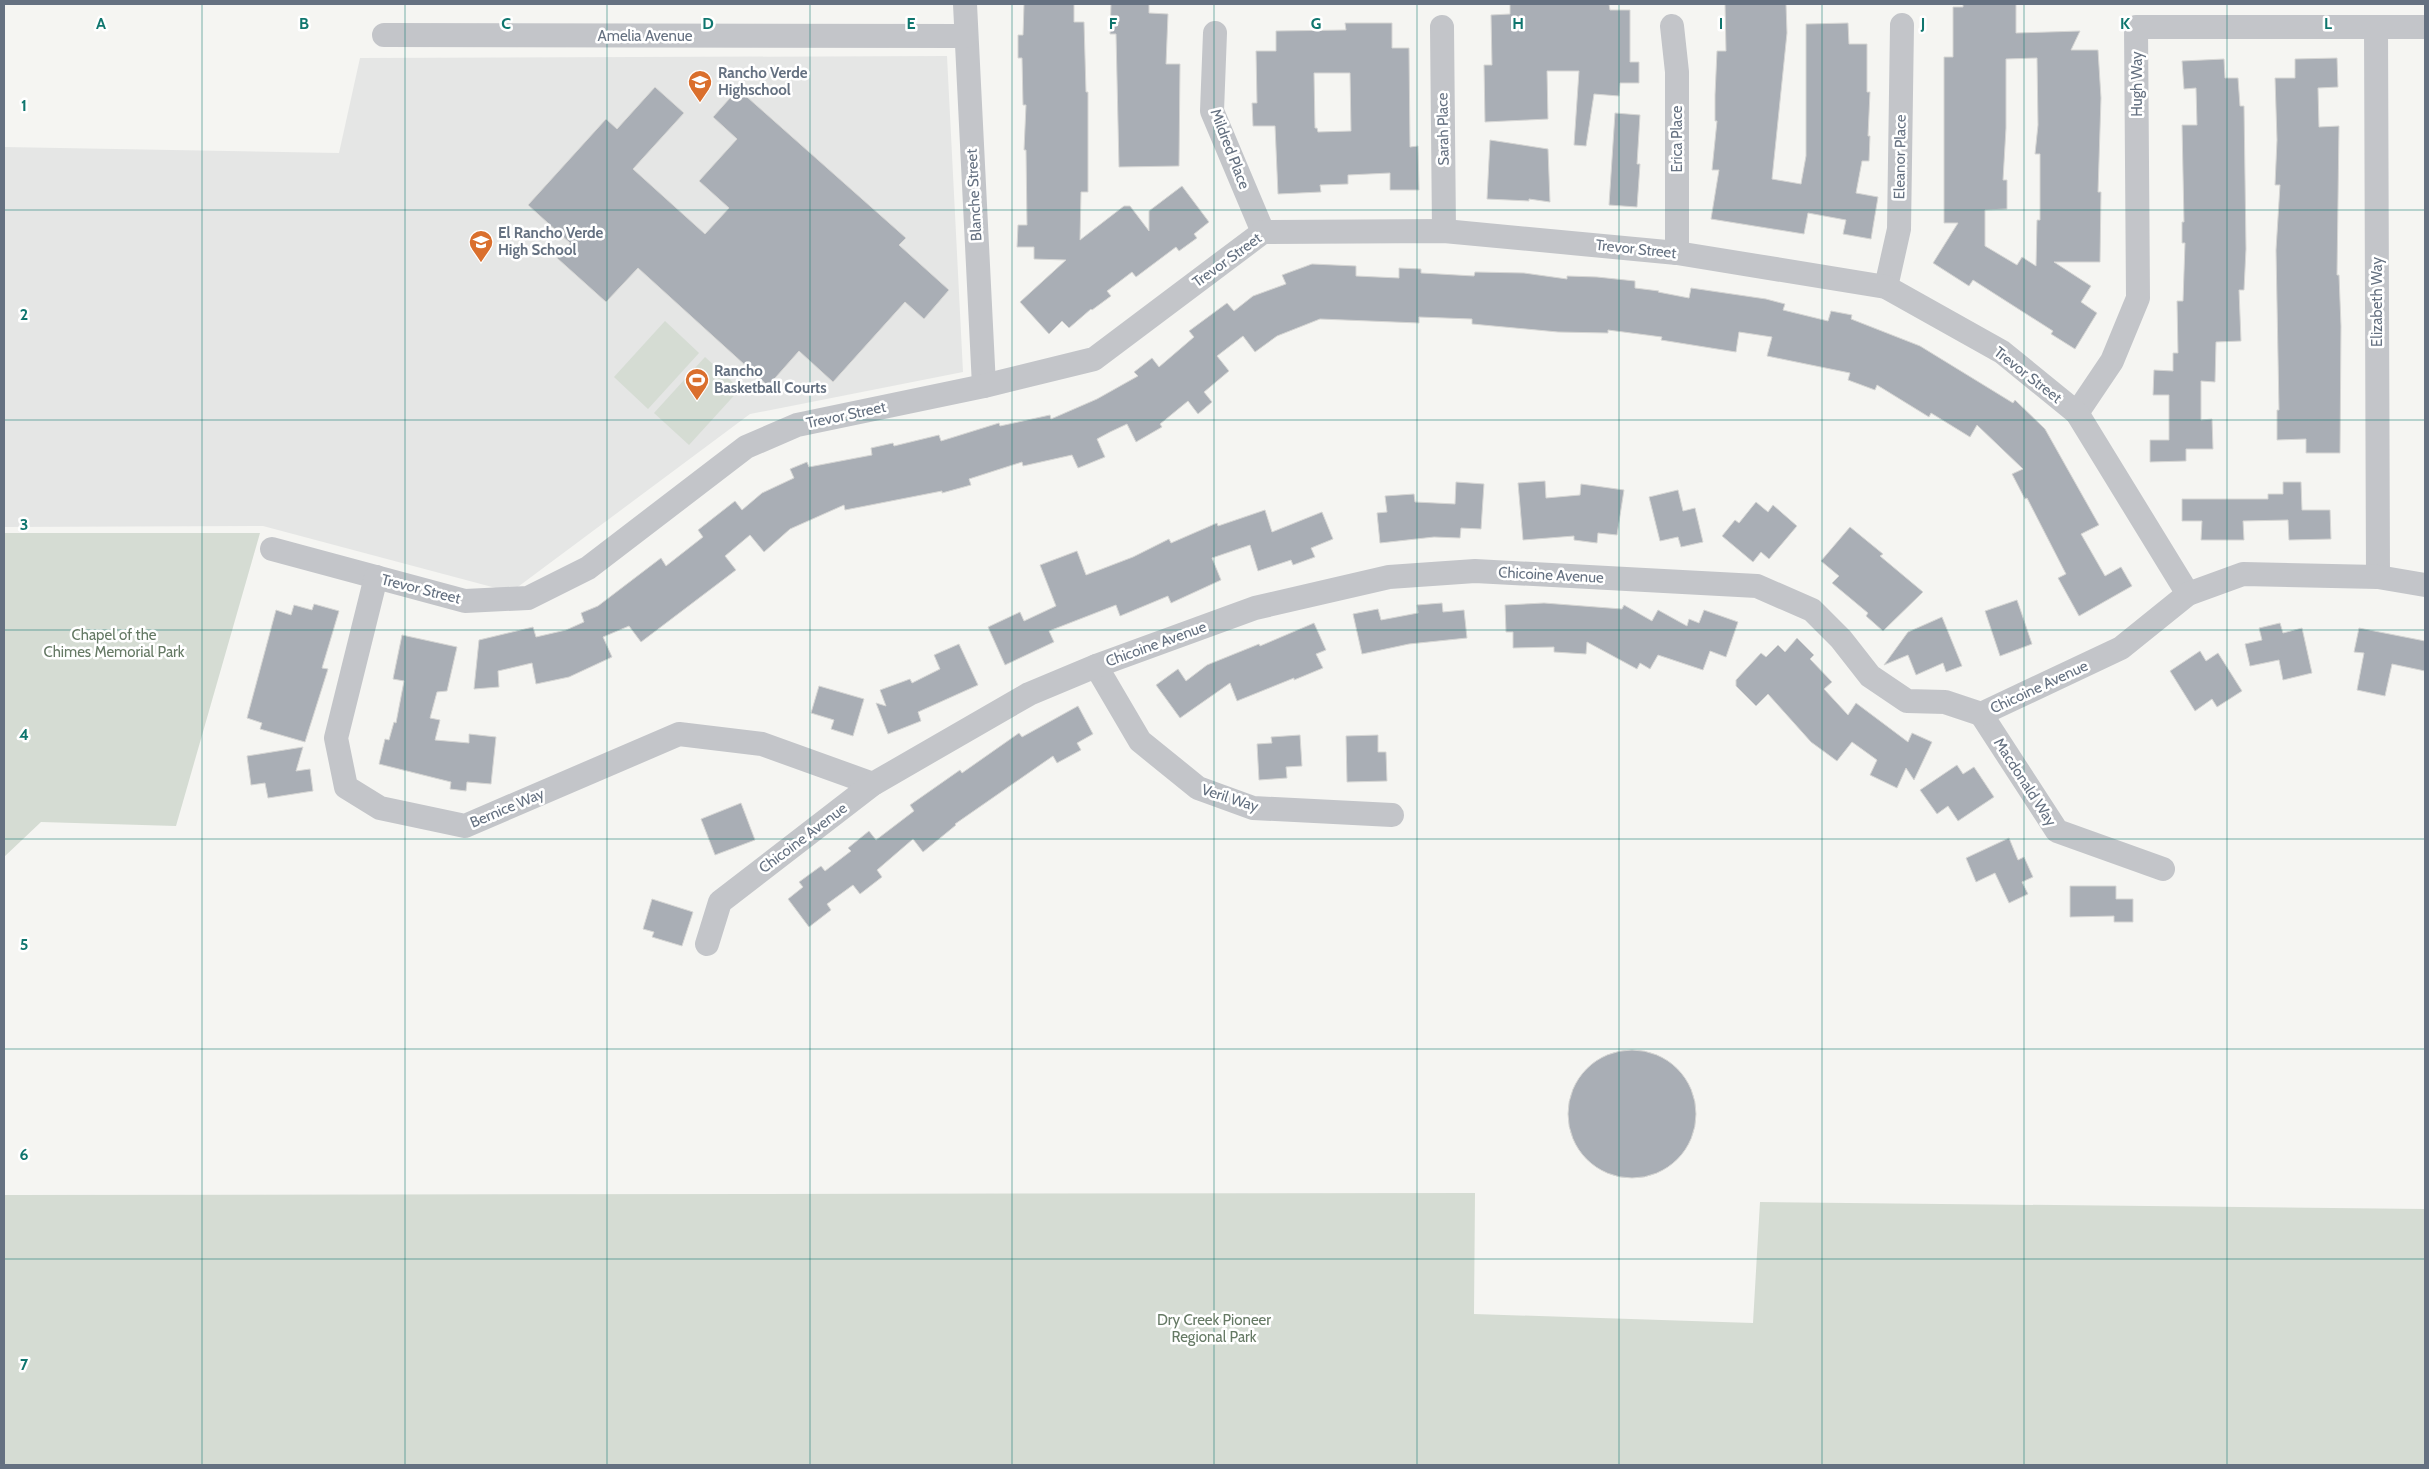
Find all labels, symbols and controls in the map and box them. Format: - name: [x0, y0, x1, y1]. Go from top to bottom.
- text: A: [96, 14, 106, 33]
- text: B: [299, 14, 309, 33]
- text: C: [501, 14, 511, 33]
- text: D: [702, 14, 714, 33]
- text: E: [906, 14, 916, 33]
- text: F: [1109, 14, 1118, 33]
- text: G: [1311, 14, 1321, 33]
- text: H: [1512, 14, 1524, 33]
- text: I: [1719, 14, 1723, 33]
- text: J: [1920, 14, 1925, 33]
- text: K: [2120, 14, 2130, 33]
- text: L: [2324, 14, 2332, 33]
- street label: Amelia Avenue: [598, 27, 693, 45]
- street label: Hugh Way: [2128, 51, 2146, 117]
- place label: Rancho Verde Highschool: [718, 64, 808, 99]
- school or university icon: Rancho Verde Highschool: [687, 69, 713, 103]
- street label: Sarah Place: [1433, 92, 1453, 166]
- text: 1: [21, 96, 27, 115]
- street label: Erica Place: [1668, 105, 1686, 173]
- street label: Mildred Place: [1206, 106, 1254, 192]
- street label: Eleanor Place: [1890, 114, 1910, 200]
- street label: Blanche Street: [963, 148, 985, 242]
- place label: El Rancho Verde High School: [498, 224, 604, 259]
- school or university icon: El Rancho Verde High School: [468, 229, 494, 263]
- street label: Trevor Street: [1189, 229, 1265, 291]
- street label: Trevor Street: [1595, 236, 1677, 262]
- street label: Elizabeth Way: [2368, 257, 2386, 347]
- text: 2: [20, 305, 28, 324]
- street label: Trevor Street: [1991, 343, 2065, 407]
- place label: Rancho Basketball Courts: [714, 362, 827, 397]
- sports icon: Rancho Basketball Courts: [684, 367, 710, 401]
- street label: Trevor Street: [805, 398, 887, 432]
- text: 3: [20, 515, 28, 534]
- street label: Chicoine Avenue: [1498, 563, 1605, 587]
- street label: Trevor Street: [380, 570, 462, 608]
- street label: Chicoine Avenue: [1103, 617, 1209, 671]
- park label: Chapel of the Chimes Memorial Park: [43, 626, 185, 661]
- street label: Chicoine Avenue: [1987, 656, 2091, 717]
- text: 4: [19, 725, 29, 744]
- street label: Macdonald Way: [1990, 735, 2060, 830]
- street label: Veril Way: [1199, 780, 1261, 816]
- street label: Bernice Way: [467, 784, 547, 832]
- street label: Chicoine Avenue: [755, 799, 851, 877]
- text: 5: [20, 935, 28, 954]
- text: 6: [20, 1145, 29, 1164]
- park label: Dry Creek Pioneer Regional Park: [1157, 1311, 1271, 1346]
- text: 7: [20, 1355, 29, 1374]

